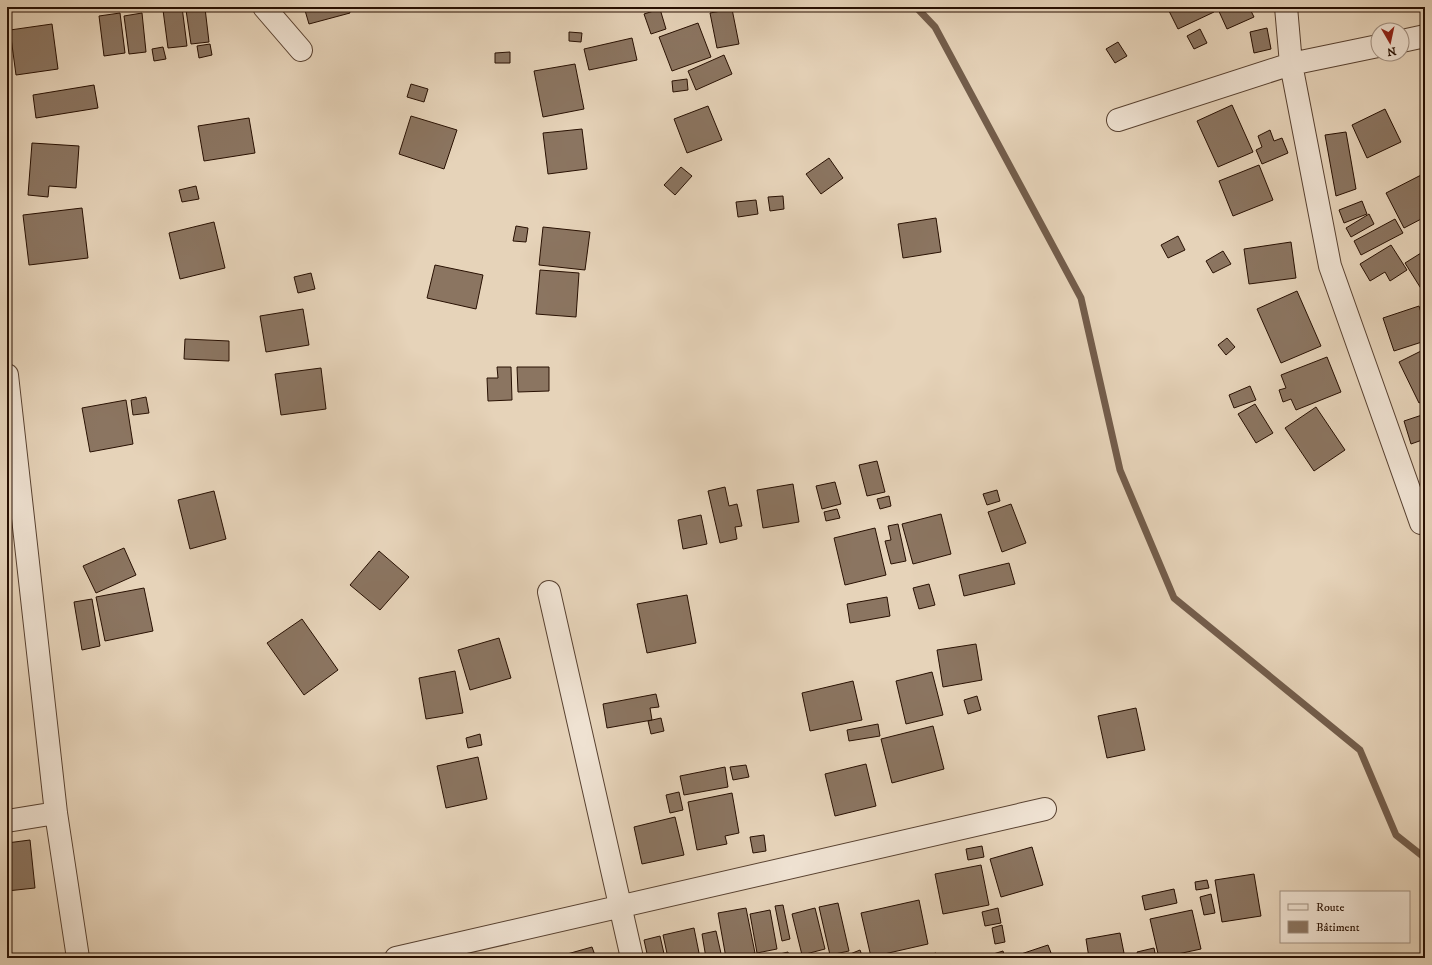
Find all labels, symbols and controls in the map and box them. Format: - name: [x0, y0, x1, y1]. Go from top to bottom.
- north arrow: [1370, 22, 1410, 62]
- text: N: [1386, 43, 1397, 59]
- legend: [1280, 891, 1410, 943]
- text: Route: [1316, 900, 1344, 915]
- text: Bâtiment: [1316, 920, 1360, 935]

